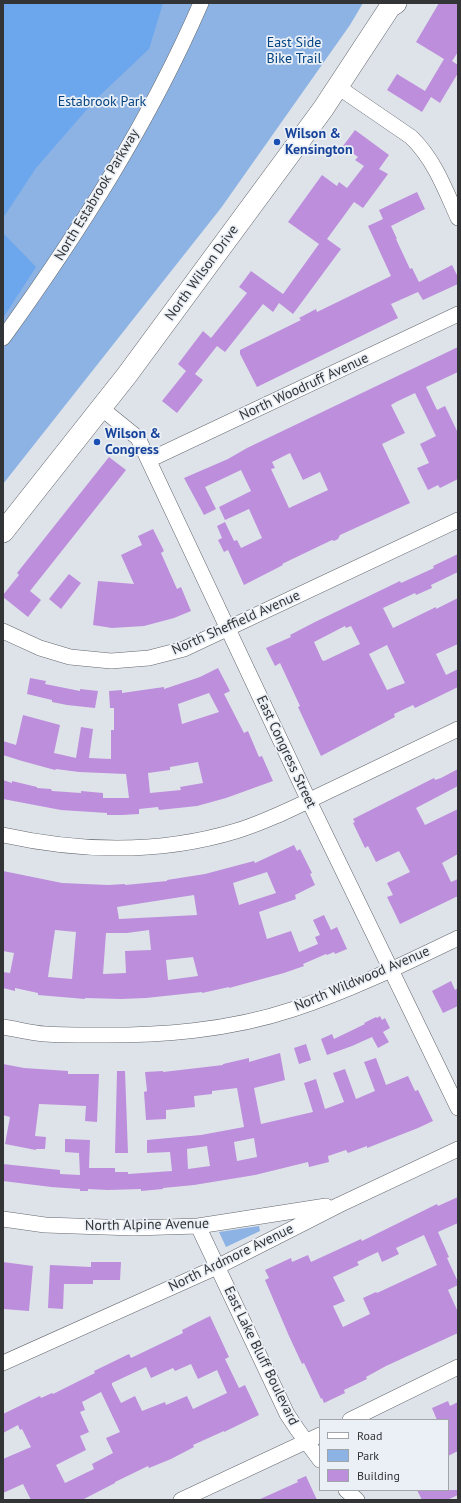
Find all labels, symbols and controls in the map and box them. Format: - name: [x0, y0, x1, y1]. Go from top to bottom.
- park label: East Side Bike Trail: [266, 35, 322, 68]
- park label: Estabrook Park: [58, 94, 146, 110]
- street label: North Estabrook Parkway: [51, 126, 143, 264]
- place label: Wilson & Kensington: [285, 126, 353, 158]
- marker: Wilson & Kensington: [272, 137, 282, 147]
- street label: North Wilson Drive: [162, 222, 242, 324]
- street label: North Woodruff Avenue: [237, 350, 371, 424]
- place label: Wilson & Congress: [105, 426, 161, 458]
- marker: Wilson & Congress: [92, 437, 102, 447]
- street label: North Sheffield Avenue: [169, 587, 303, 659]
- street label: East Congress Street: [253, 693, 319, 811]
- street label: North Wildwood Avenue: [292, 943, 432, 1015]
- street label: North Alpine Avenue: [85, 1216, 209, 1234]
- street label: North Ardmore Avenue: [166, 1220, 296, 1296]
- street label: East Lake Bluff Boulevard: [220, 1284, 302, 1428]
- legend: [319, 1419, 449, 1491]
- text: Road: [357, 1428, 382, 1443]
- text: Park: [357, 1448, 379, 1463]
- text: Building: [357, 1468, 400, 1483]

